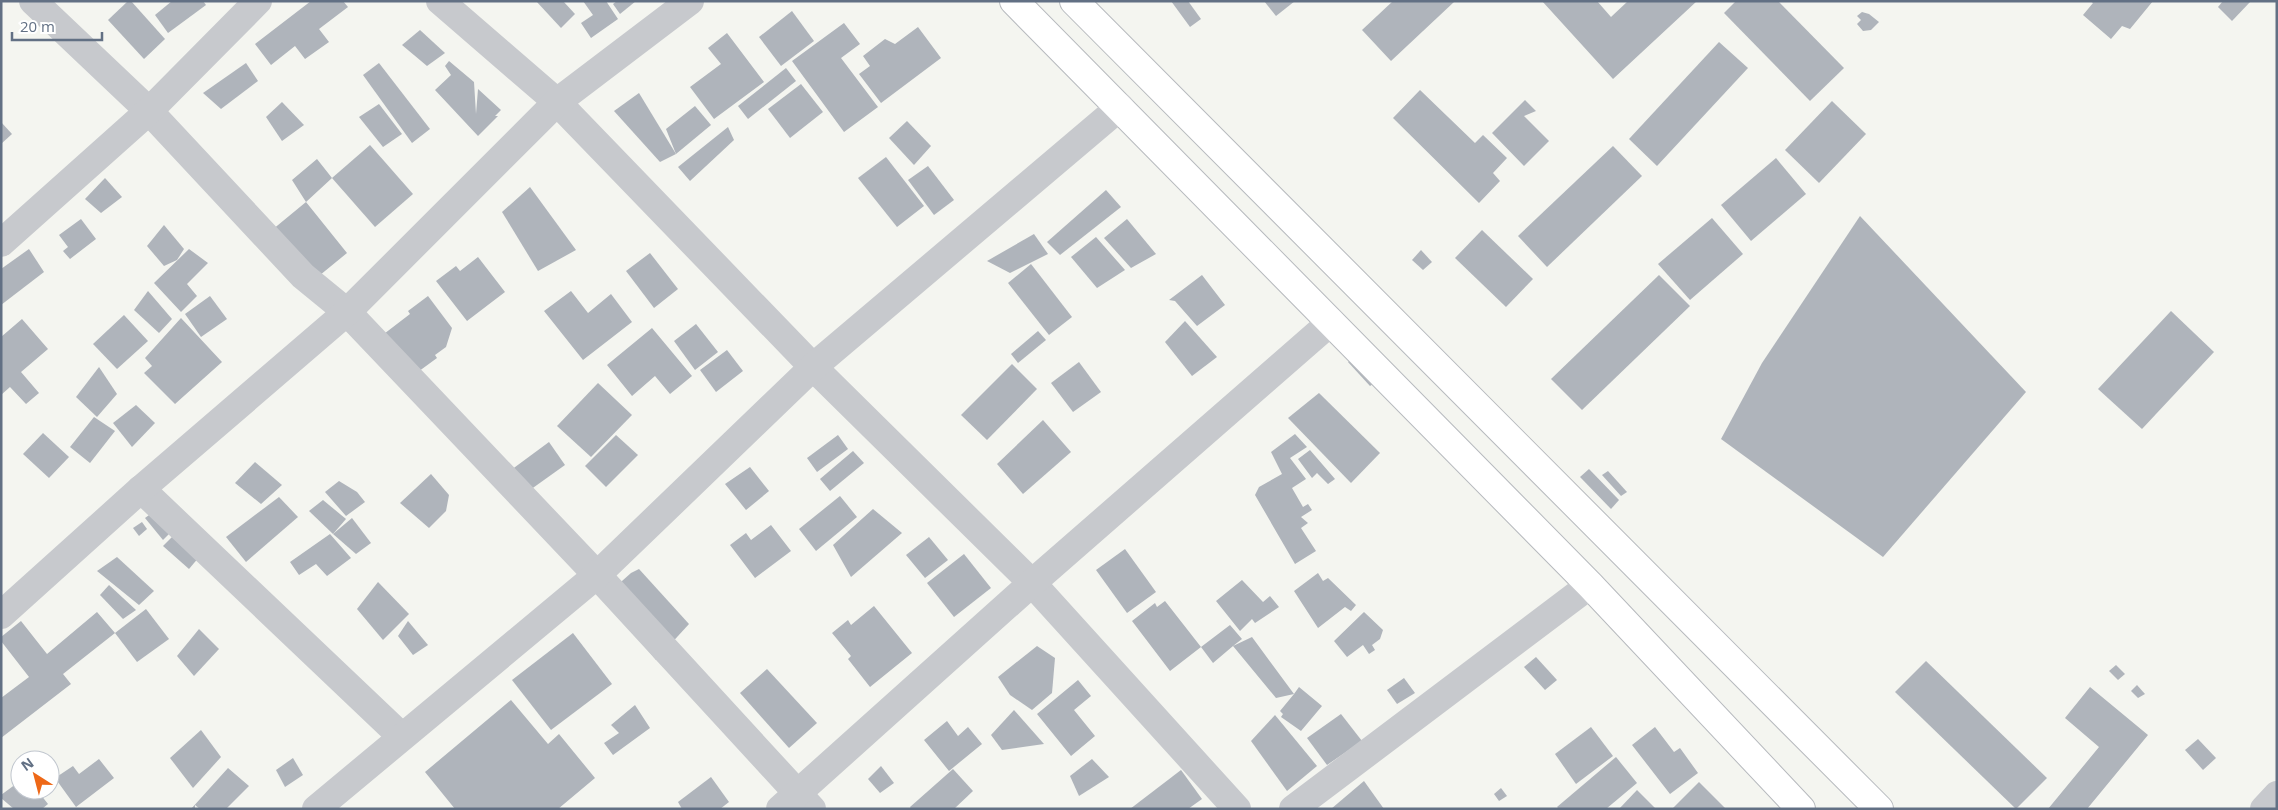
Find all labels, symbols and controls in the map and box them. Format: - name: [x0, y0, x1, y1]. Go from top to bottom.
- scale bar: [12, 10, 102, 42]
- text: 20 m: [20, 16, 55, 36]
- north arrow: [10, 750, 60, 800]
- text: N: [17, 753, 37, 775]

